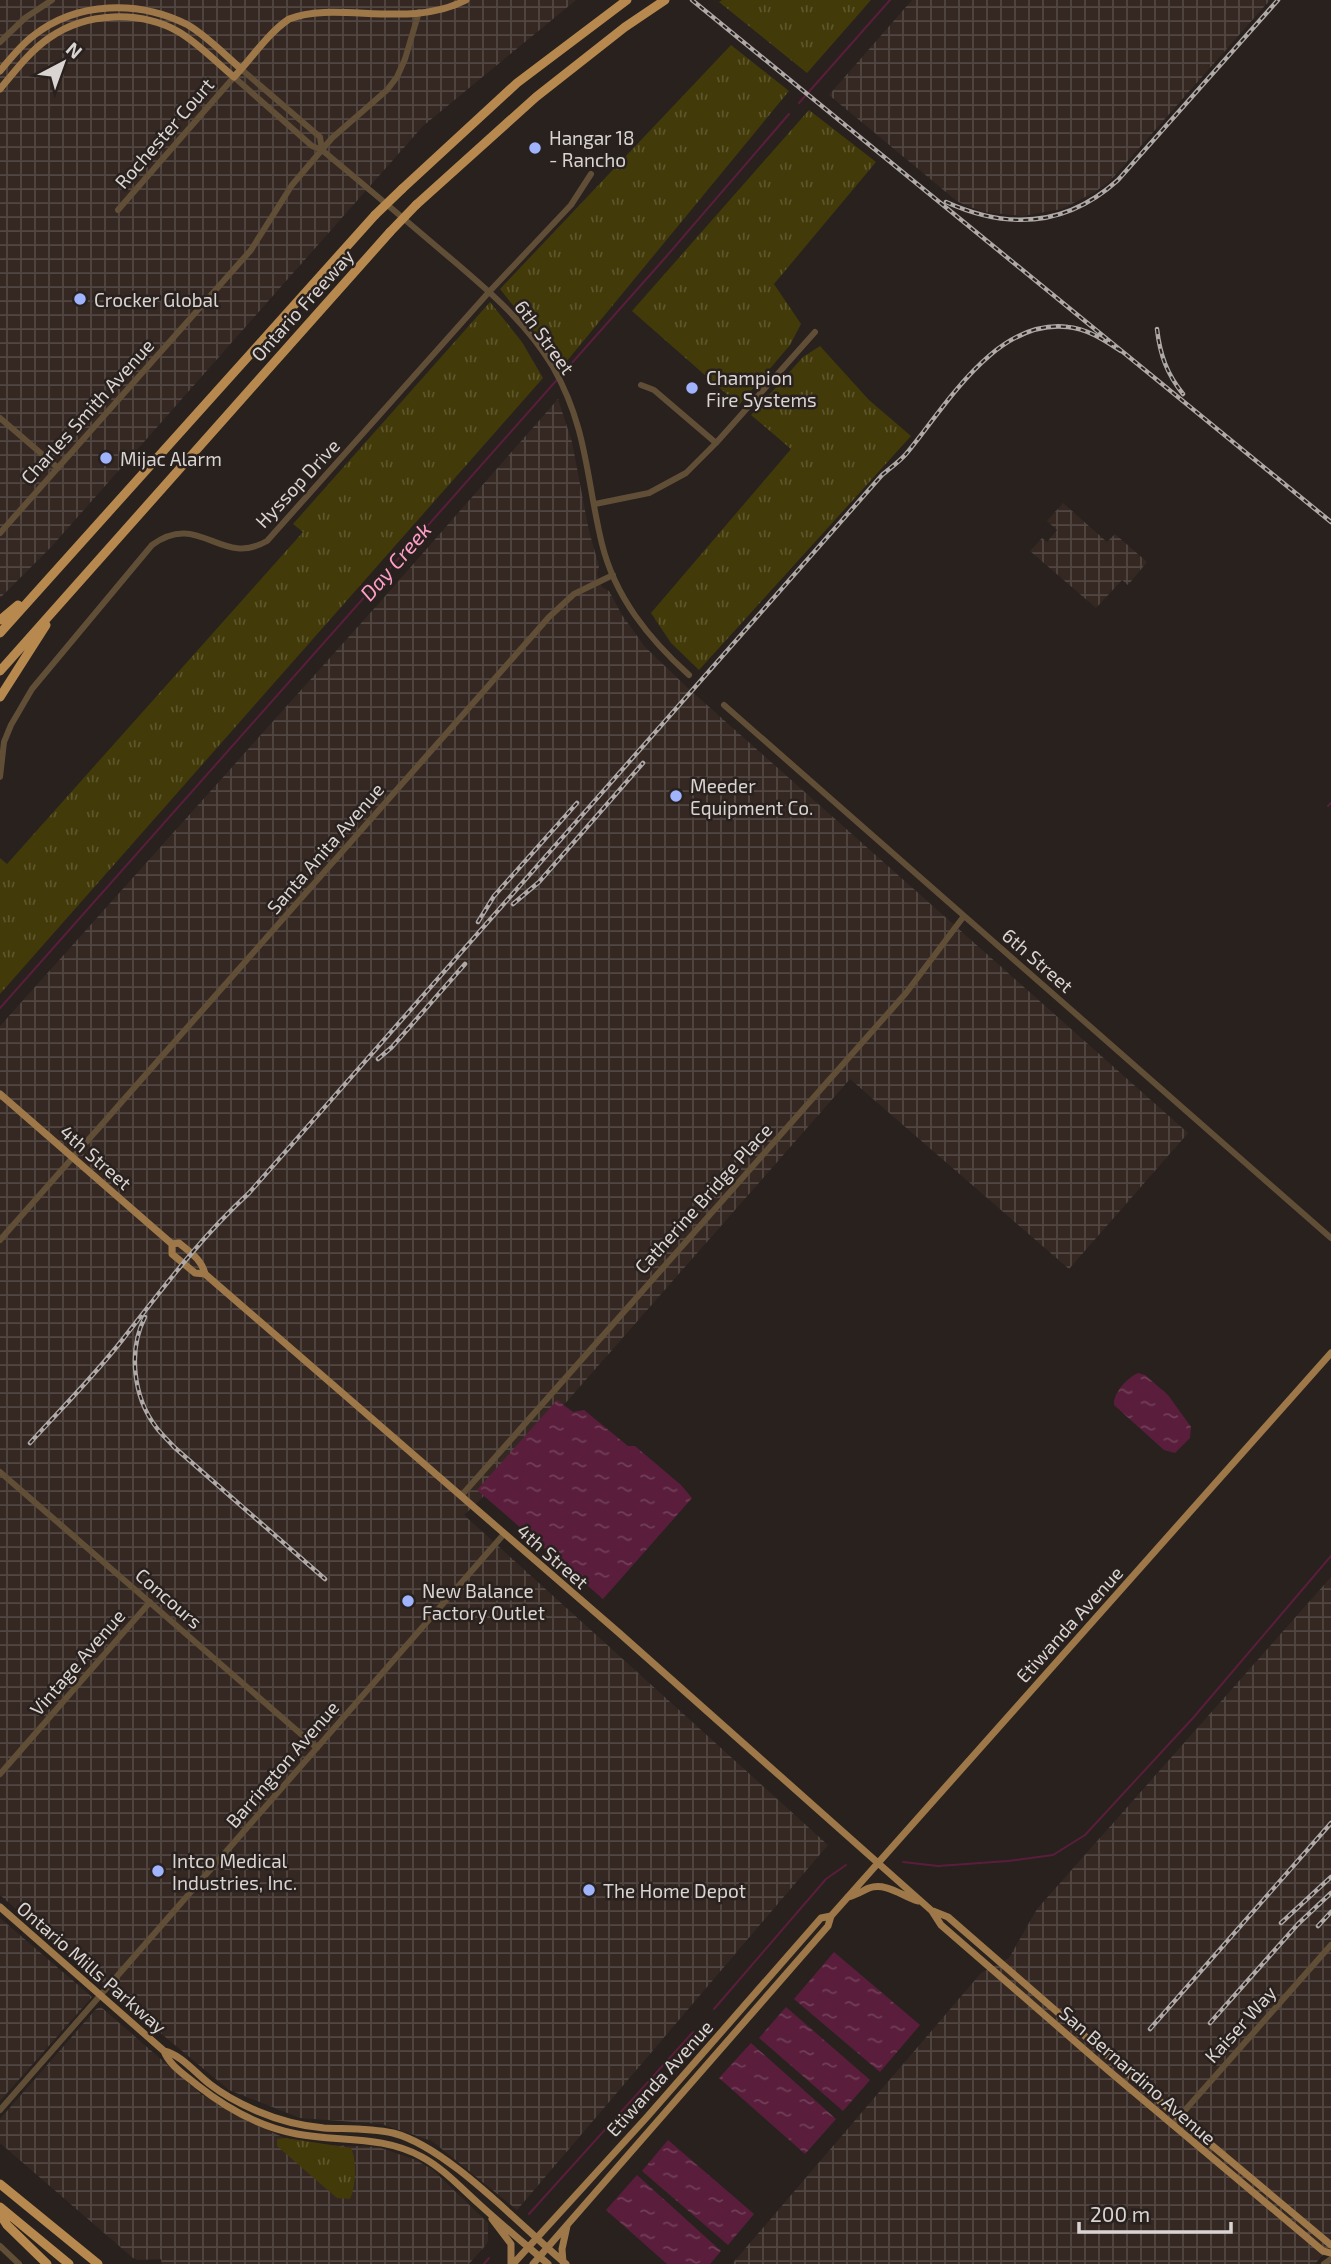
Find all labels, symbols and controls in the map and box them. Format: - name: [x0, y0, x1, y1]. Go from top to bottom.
- north arrow: [28, 28, 98, 98]
- text: N: [62, 37, 87, 63]
- street label: Rochester Court: [110, 73, 218, 193]
- place label: Hangar 18 - Rancho: [549, 126, 635, 171]
- marker: Hangar 18 - Rancho: [527, 140, 543, 156]
- street label: Ontario Freeway: [246, 244, 358, 366]
- place label: Crocker Global: [94, 288, 219, 311]
- marker: Crocker Global: [72, 291, 88, 307]
- street label: 6th Street: [510, 295, 580, 379]
- street label: Charles Smith Avenue: [16, 334, 158, 488]
- place label: Champion Fire Systems: [706, 366, 817, 411]
- marker: Champion Fire Systems: [684, 380, 700, 396]
- street label: Hyssop Drive: [250, 434, 344, 532]
- place label: Mijac Alarm: [120, 447, 222, 470]
- marker: Mijac Alarm: [98, 450, 114, 466]
- water label: Day Creek: [354, 517, 437, 606]
- place label: Meeder Equipment Co.: [690, 774, 813, 819]
- street label: Santa Anita Avenue: [262, 778, 388, 918]
- marker: Meeder Equipment Co.: [668, 788, 684, 804]
- street label: 6th Street: [998, 923, 1078, 997]
- street label: Catherine Bridge Place: [629, 1118, 777, 1278]
- street label: 4th Street: [56, 1120, 136, 1194]
- street label: 4th Street: [513, 1519, 593, 1593]
- street label: Etiwanda Avenue: [1011, 1561, 1127, 1687]
- street label: Concours: [131, 1563, 207, 1633]
- place label: New Balance Factory Outlet: [422, 1579, 545, 1624]
- marker: New Balance Factory Outlet: [400, 1593, 416, 1609]
- street label: Vintage Avenue: [25, 1604, 129, 1720]
- street label: Barrington Avenue: [221, 1696, 343, 1832]
- place label: Intco Medical Industries, Inc.: [172, 1849, 297, 1894]
- marker: Intco Medical Industries, Inc.: [150, 1863, 166, 1879]
- place label: The Home Depot: [603, 1879, 746, 1902]
- marker: The Home Depot: [581, 1882, 597, 1898]
- street label: Ontario Mills Parkway: [13, 1896, 171, 2038]
- street label: Kaiser Way: [1199, 1981, 1281, 2067]
- street label: San Bernardino Avenue: [1055, 2001, 1221, 2149]
- street label: Etiwanda Avenue: [601, 2015, 717, 2141]
- scale bar: [1079, 2190, 1231, 2234]
- text: 200 m: [1090, 2201, 1150, 2226]

